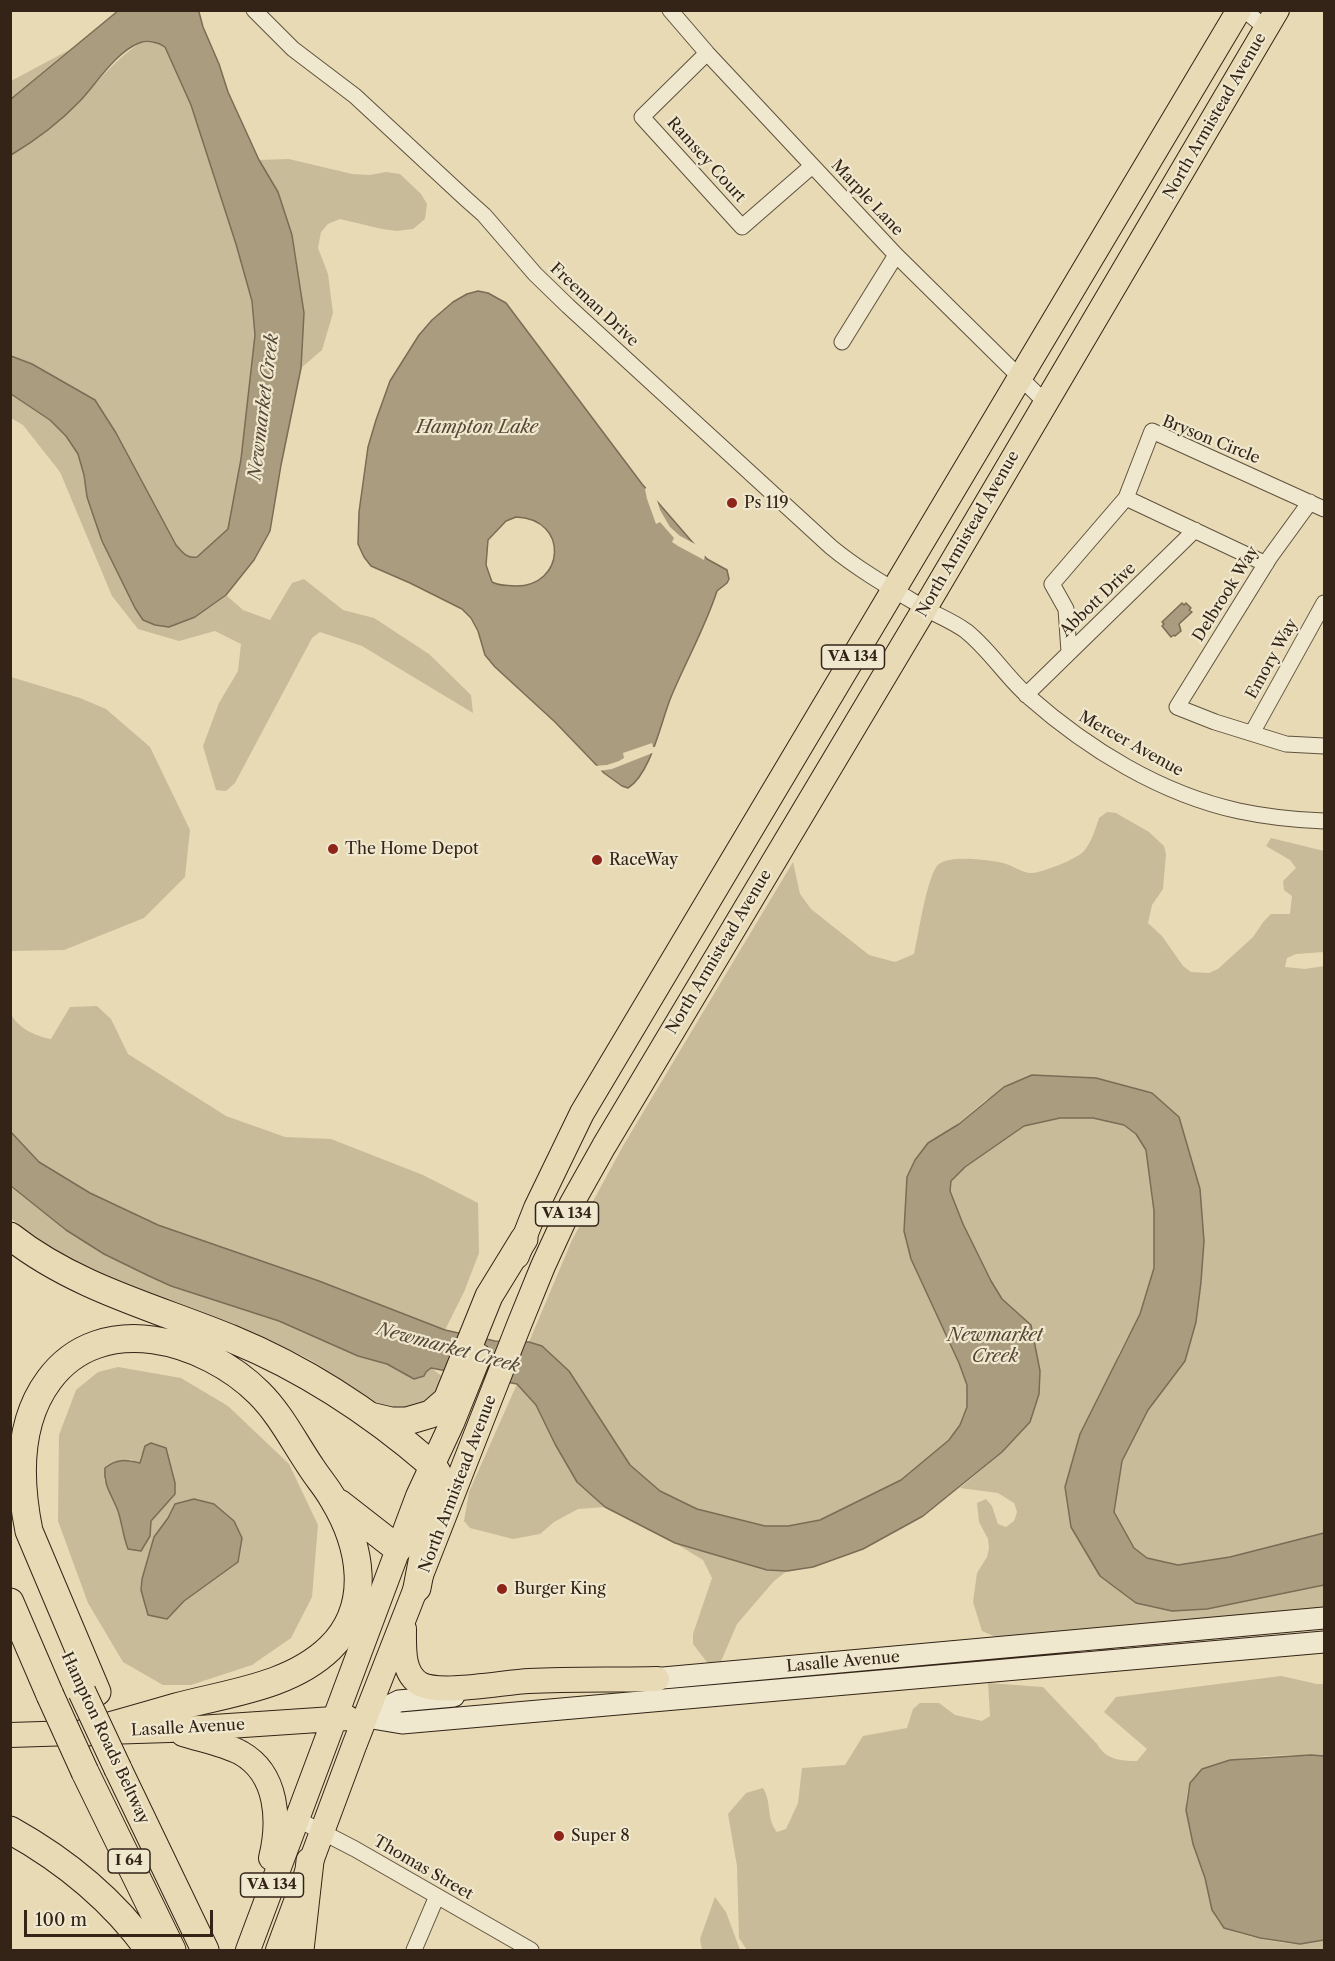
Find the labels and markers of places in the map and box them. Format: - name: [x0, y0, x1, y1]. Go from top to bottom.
- place label: Ps 119: [744, 493, 789, 513]
- marker: Ps 119: [725, 496, 739, 510]
- place label: The Home Depot: [345, 839, 479, 859]
- marker: The Home Depot: [326, 842, 340, 856]
- place label: RaceWay: [609, 850, 678, 870]
- marker: RaceWay: [590, 853, 604, 867]
- place label: Burger King: [514, 1579, 606, 1599]
- marker: Burger King: [495, 1582, 509, 1596]
- place label: Super 8: [571, 1826, 630, 1846]
- marker: Super 8: [552, 1829, 566, 1843]

